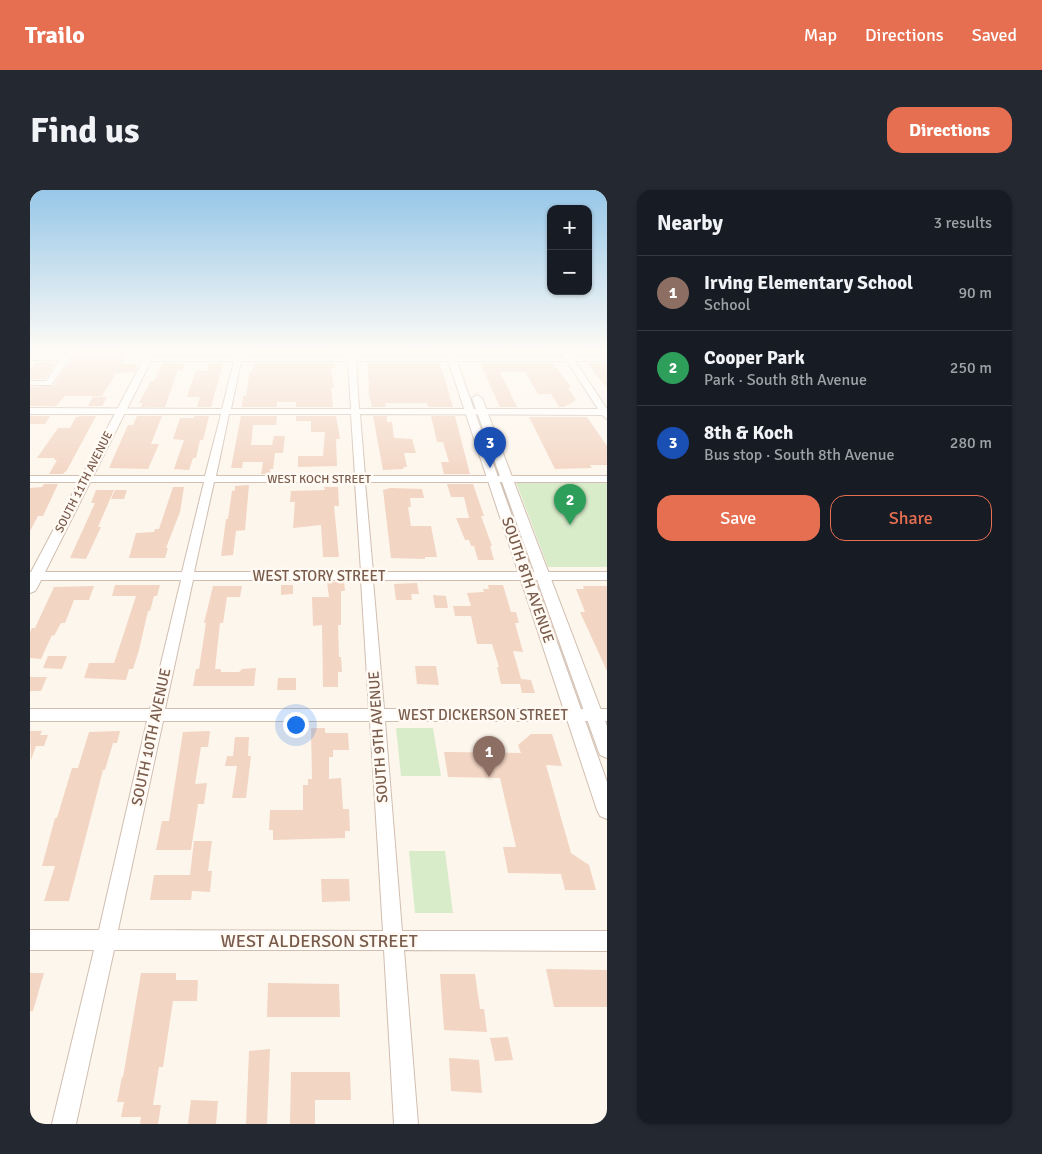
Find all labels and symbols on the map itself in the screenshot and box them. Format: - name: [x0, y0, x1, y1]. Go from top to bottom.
- pin: 3: [474, 427, 506, 468]
- street label: SOUTH 11TH AVENUE: [52, 428, 116, 535]
- street label: WEST KOCH STREET: [267, 472, 371, 487]
- pin: 2: [554, 484, 586, 525]
- street label: SOUTH 8TH AVENUE: [498, 515, 558, 645]
- street label: WEST STORY STREET: [253, 567, 386, 585]
- street label: SOUTH 10TH AVENUE: [128, 667, 174, 807]
- street label: SOUTH 9TH AVENUE: [364, 670, 392, 804]
- street label: WEST DICKERSON STREET: [398, 706, 569, 724]
- your location: [283, 712, 309, 738]
- pin: 1: [473, 736, 505, 777]
- street label: WEST ALDERSON STREET: [220, 930, 418, 952]

